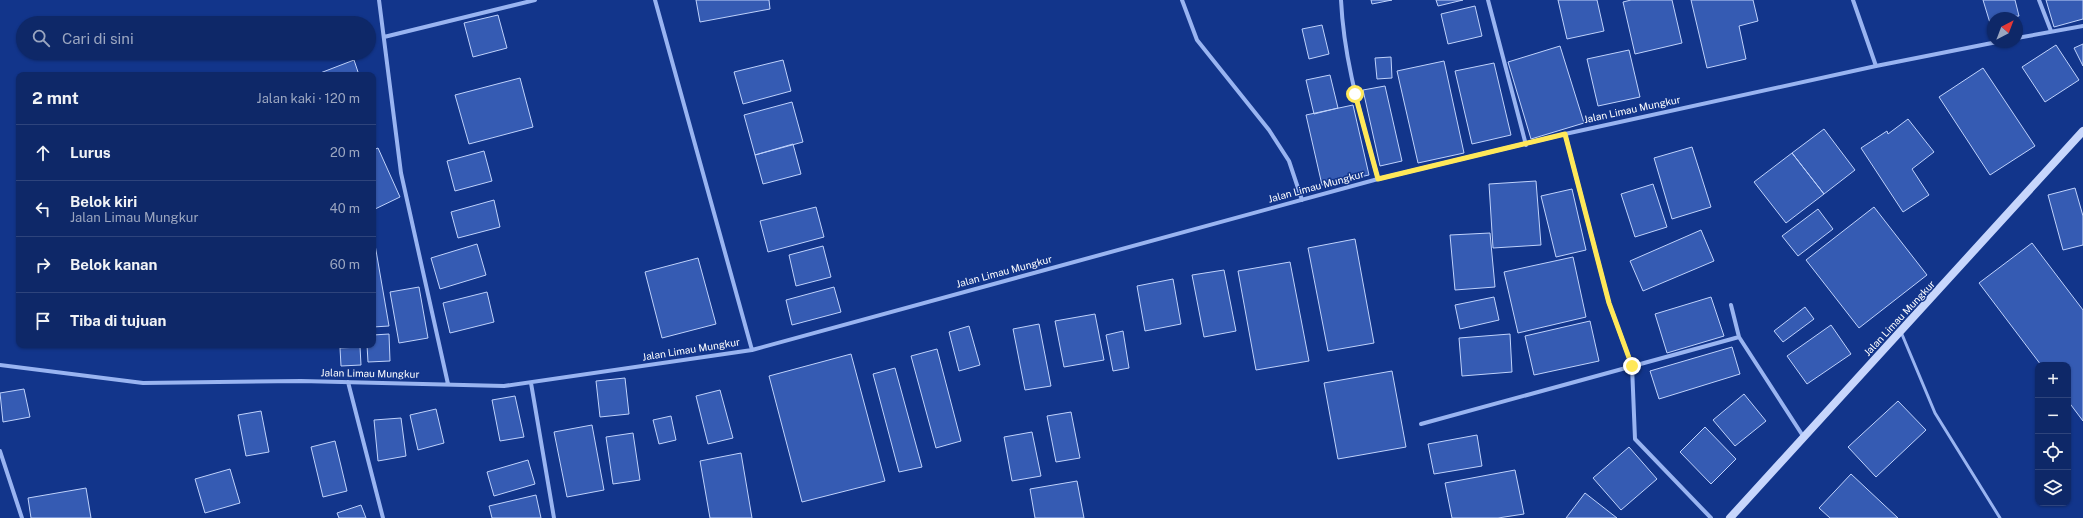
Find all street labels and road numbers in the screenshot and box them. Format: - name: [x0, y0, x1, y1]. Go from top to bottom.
- street label: Jalan Limau Mungkur: [1582, 93, 1682, 125]
- street label: Jalan Limau Mungkur: [1267, 167, 1365, 205]
- street label: Jalan Limau Mungkur: [955, 252, 1053, 290]
- street label: Jalan Limau Mungkur: [1861, 278, 1937, 358]
- street label: Jalan Limau Mungkur: [641, 335, 741, 363]
- street label: Jalan Limau Mungkur: [320, 366, 420, 380]

